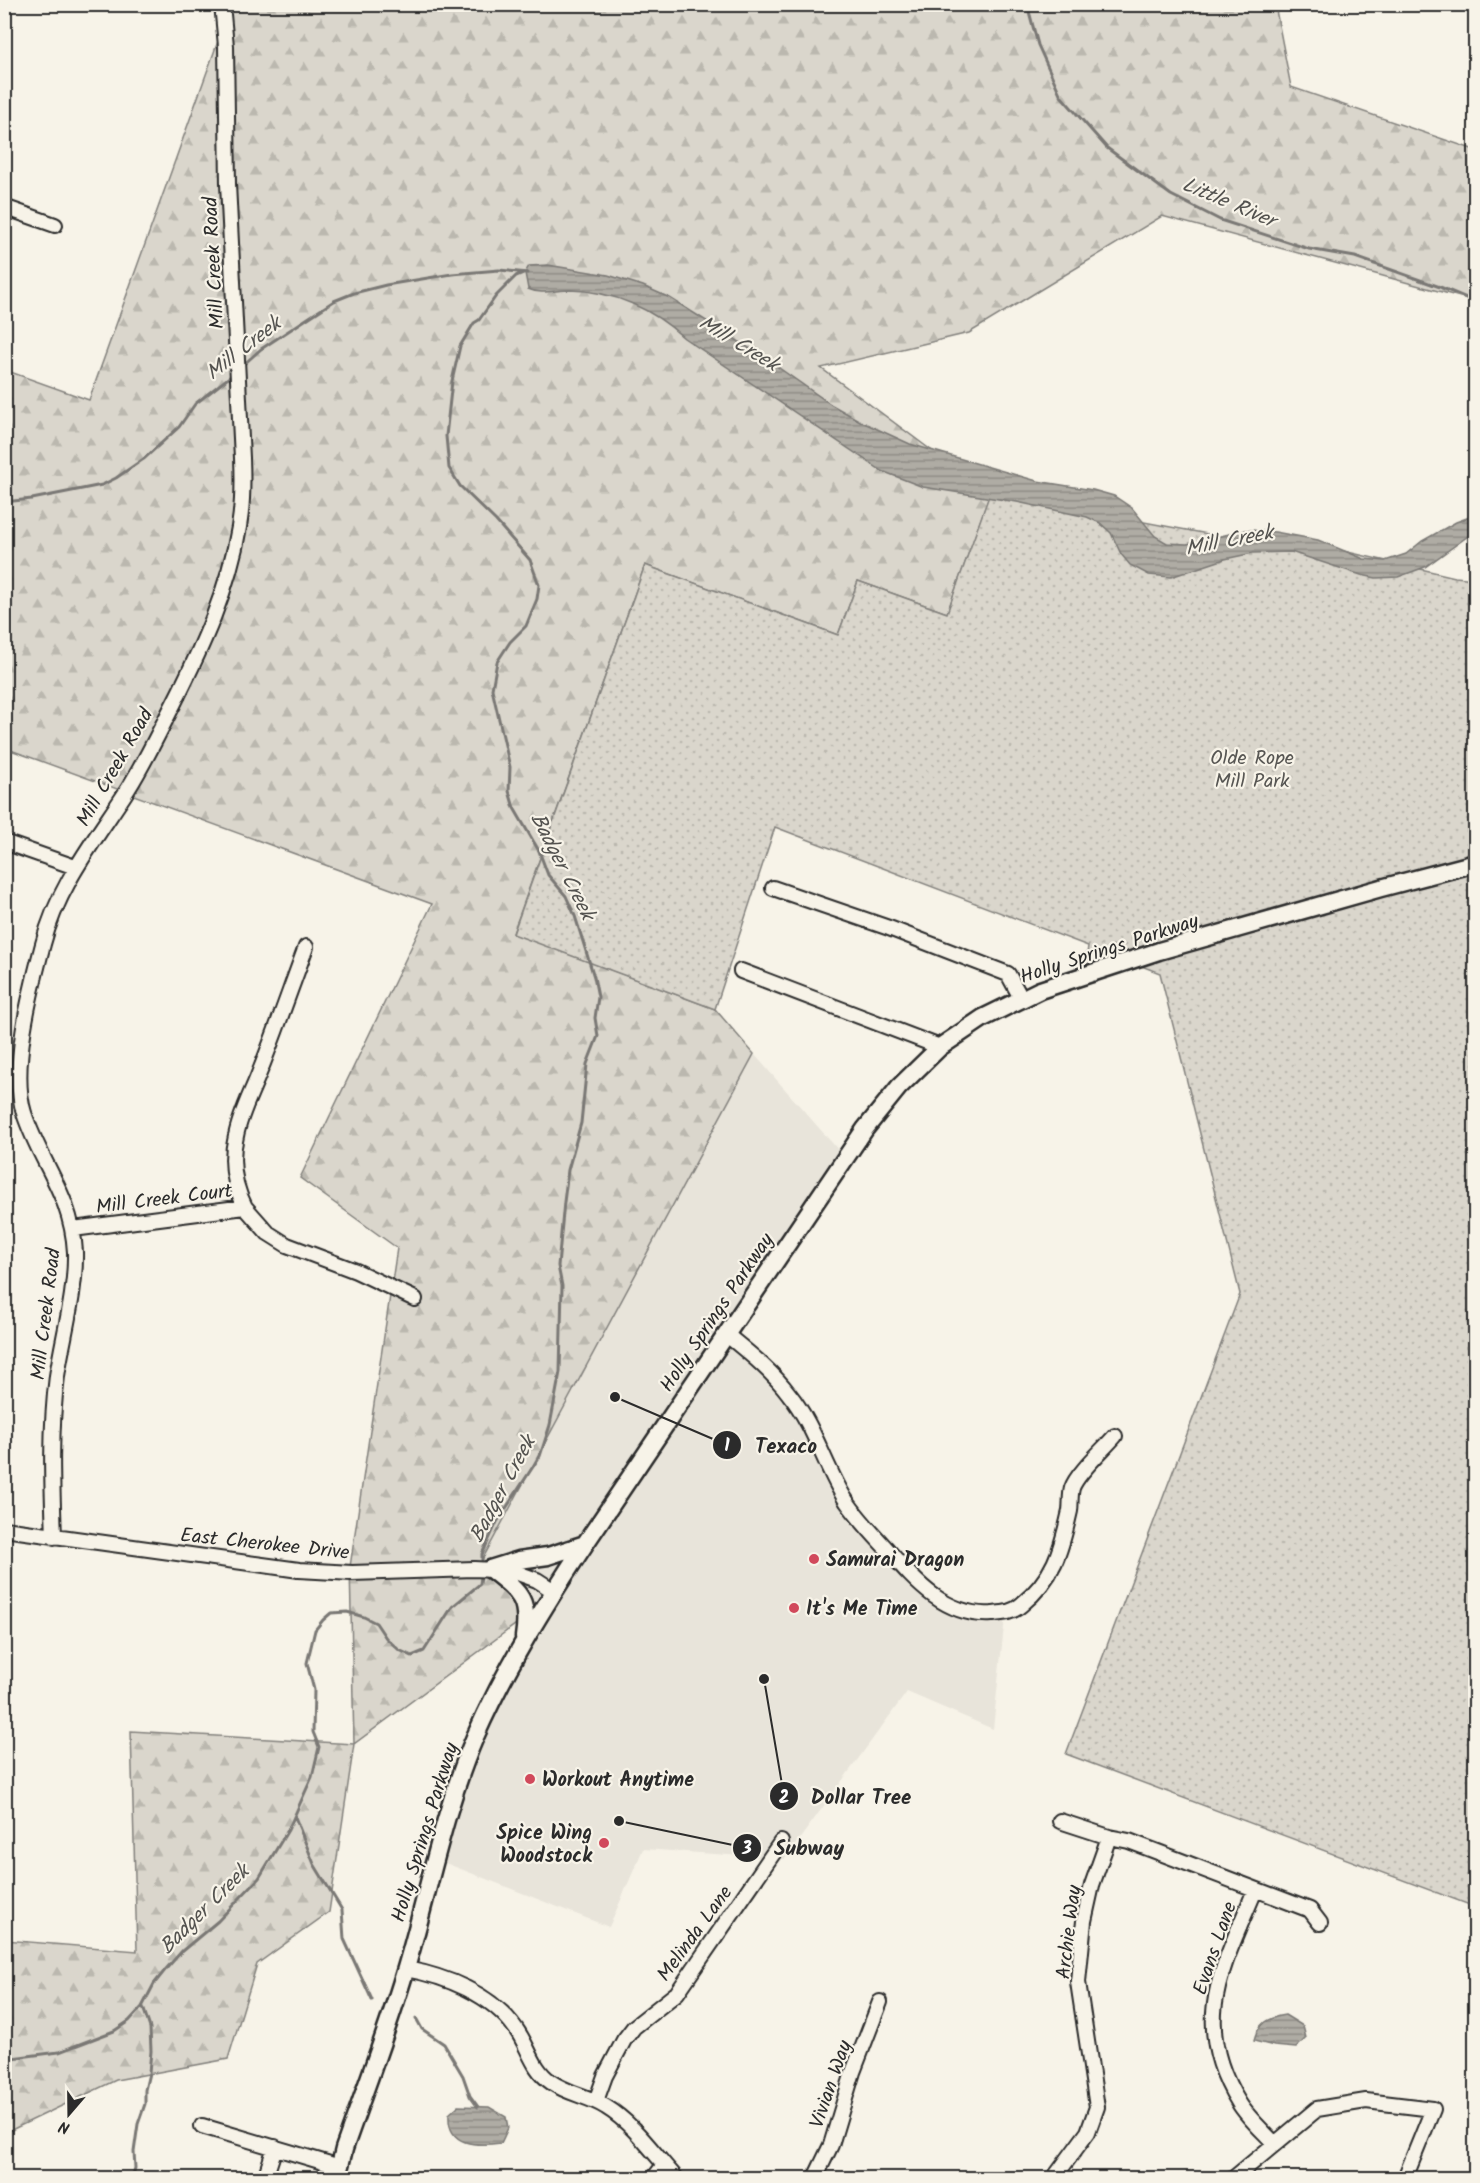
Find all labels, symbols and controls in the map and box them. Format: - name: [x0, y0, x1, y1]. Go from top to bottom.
- water label: Little River: [1177, 169, 1284, 239]
- street label: Mill Creek Road: [195, 195, 234, 330]
- water label: Mill Creek: [199, 307, 291, 389]
- water label: Mill Creek: [692, 307, 787, 383]
- water label: Mill Creek: [1183, 516, 1279, 566]
- street label: Mill Creek Road: [69, 702, 163, 833]
- park label: Olde Rope Mill Park: [1210, 743, 1294, 798]
- water label: Badger Creek: [520, 807, 604, 929]
- street label: Holly Springs Parkway: [1016, 906, 1204, 994]
- street label: Mill Creek Court: [94, 1176, 235, 1224]
- street label: Holly Springs Parkway: [652, 1226, 783, 1399]
- street label: Mill Creek Road: [23, 1246, 71, 1382]
- callout: Texaco: [712, 1426, 829, 1465]
- water label: Badger Creek: [461, 1428, 547, 1549]
- text: Texaco: [755, 1431, 818, 1464]
- text: 1: [724, 1432, 730, 1461]
- street label: East Cherokee Drive: [179, 1520, 351, 1570]
- place label: Samurai Dragon: [826, 1545, 964, 1577]
- marker: Samurai Dragon: [807, 1552, 821, 1566]
- place label: It's Me Time: [806, 1594, 918, 1626]
- marker: It's Me Time: [787, 1601, 801, 1615]
- street label: Holly Springs Parkway: [383, 1738, 469, 1926]
- place label: Workout Anytime: [542, 1765, 694, 1797]
- marker: Workout Anytime: [523, 1772, 537, 1786]
- callout: Dollar Tree: [769, 1777, 923, 1816]
- text: Dollar Tree: [811, 1782, 911, 1815]
- text: 2: [779, 1784, 789, 1813]
- place label: Spice Wing Woodstock: [496, 1818, 593, 1873]
- callout: Subway: [732, 1829, 856, 1868]
- text: Subway: [774, 1833, 844, 1866]
- text: 3: [741, 1835, 752, 1864]
- marker: Spice Wing Woodstock: [597, 1836, 611, 1850]
- water label: Badger Creek: [152, 1855, 260, 1963]
- street label: Melinda Lane: [650, 1879, 742, 1989]
- street label: Archie Way: [1048, 1883, 1092, 1981]
- street label: Evans Lane: [1185, 1898, 1247, 2000]
- street label: Vivian Way: [802, 2036, 862, 2133]
- north arrow: [39, 2084, 99, 2144]
- text: N: [55, 2113, 73, 2140]

